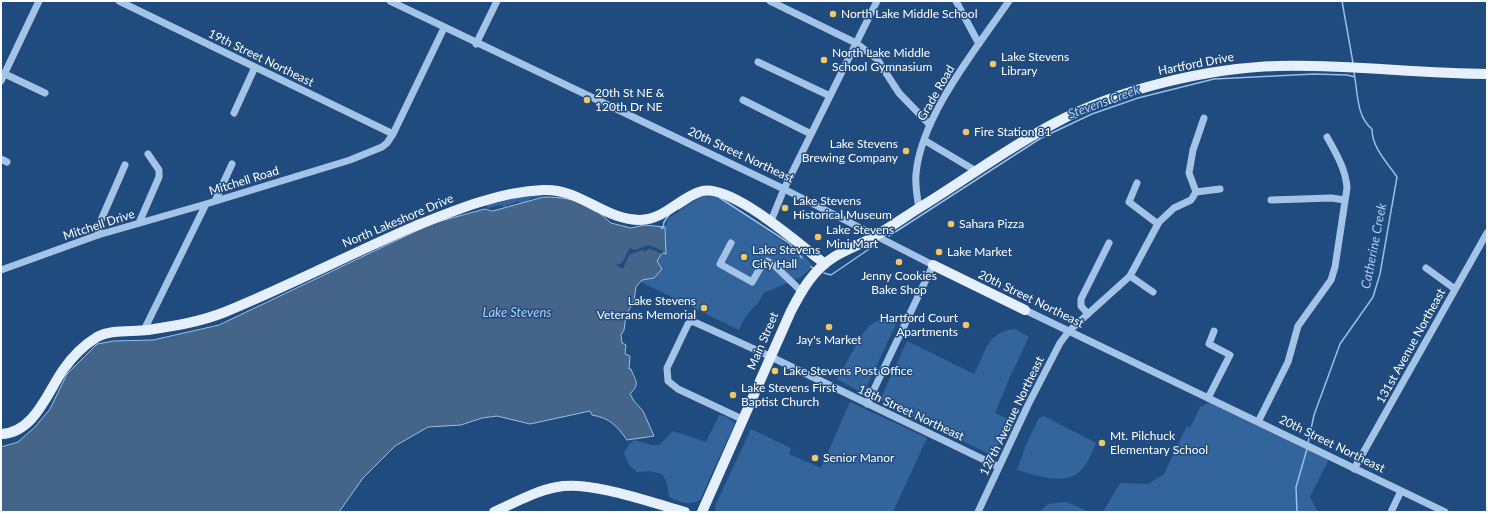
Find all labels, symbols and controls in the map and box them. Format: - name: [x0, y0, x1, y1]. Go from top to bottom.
- place label: North Lake Middle School: [841, 7, 977, 21]
- marker: North Lake Middle School: [828, 9, 838, 19]
- street label: 19th Street Northeast: [206, 26, 316, 90]
- place label: North Lake Middle School Gymnasium: [832, 46, 932, 74]
- place label: Lake Stevens Library: [1001, 50, 1069, 78]
- street label: Hartford Drive: [1157, 50, 1235, 78]
- marker: North Lake Middle School Gymnasium: [819, 55, 829, 65]
- marker: Lake Stevens Library: [988, 59, 998, 69]
- street label: Grade Road: [914, 63, 958, 123]
- water label: Stevens Creek: [1066, 82, 1142, 122]
- place label: 20th St NE & 120th Dr NE: [595, 86, 664, 114]
- marker: 20th St NE & 120th Dr NE: [582, 95, 592, 105]
- street label: 20th Street Northeast: [686, 124, 796, 186]
- place label: Fire Station 81: [974, 125, 1051, 139]
- marker: Fire Station 81: [961, 127, 971, 137]
- place label: Lake Stevens Brewing Company: [802, 137, 898, 165]
- marker: Lake Stevens Brewing Company: [901, 146, 911, 156]
- street label: Mitchell Road: [207, 164, 281, 198]
- street label: North Lakeshore Drive: [340, 191, 456, 251]
- place label: Lake Stevens Historical Museum: [793, 194, 892, 222]
- water label: Catherine Creek: [1358, 202, 1390, 290]
- marker: Lake Stevens Historical Museum: [780, 203, 790, 213]
- street label: Mitchell Drive: [61, 207, 137, 243]
- place label: Sahara Pizza: [959, 217, 1024, 231]
- marker: Sahara Pizza: [946, 219, 956, 229]
- place label: Lake Stevens Mini Mart: [826, 223, 894, 251]
- marker: Lake Stevens Mini Mart: [813, 232, 823, 242]
- place label: Lake Stevens City Hall: [752, 243, 820, 271]
- place label: Lake Market: [947, 245, 1012, 259]
- marker: Lake Market: [934, 247, 944, 257]
- marker: Lake Stevens City Hall: [739, 252, 749, 262]
- marker: Jenny Cookies Bake Shop: [894, 257, 904, 267]
- street label: 20th Street Northeast: [976, 267, 1086, 331]
- place label: Jenny Cookies Bake Shop: [861, 269, 937, 297]
- street label: 131st Avenue Northeast: [1373, 286, 1449, 406]
- place label: Lake Stevens Veterans Memorial: [597, 294, 696, 322]
- marker: Lake Stevens Veterans Memorial: [699, 303, 709, 313]
- water label: Lake Stevens: [483, 305, 551, 321]
- street label: Main Street: [744, 310, 782, 372]
- place label: Hartford Court Apartments: [880, 311, 958, 339]
- marker: Hartford Court Apartments: [961, 320, 971, 330]
- marker: Jay's Market: [824, 322, 834, 332]
- place label: Jay's Market: [796, 333, 862, 347]
- street label: 127th Avenue Northeast: [977, 354, 1047, 478]
- place label: Lake Stevens Post Office: [783, 364, 913, 378]
- marker: Lake Stevens Post Office: [770, 366, 780, 376]
- place label: Lake Stevens First Baptist Church: [741, 381, 836, 409]
- street label: 18th Street Northeast: [856, 382, 966, 444]
- marker: Lake Stevens First Baptist Church: [728, 390, 738, 400]
- street label: 20th Street Northeast: [1277, 412, 1387, 476]
- place label: Mt. Pilchuck Elementary School: [1110, 429, 1208, 457]
- marker: Mt. Pilchuck Elementary School: [1097, 438, 1107, 448]
- place label: Senior Manor: [823, 451, 894, 465]
- marker: Senior Manor: [810, 453, 820, 463]

